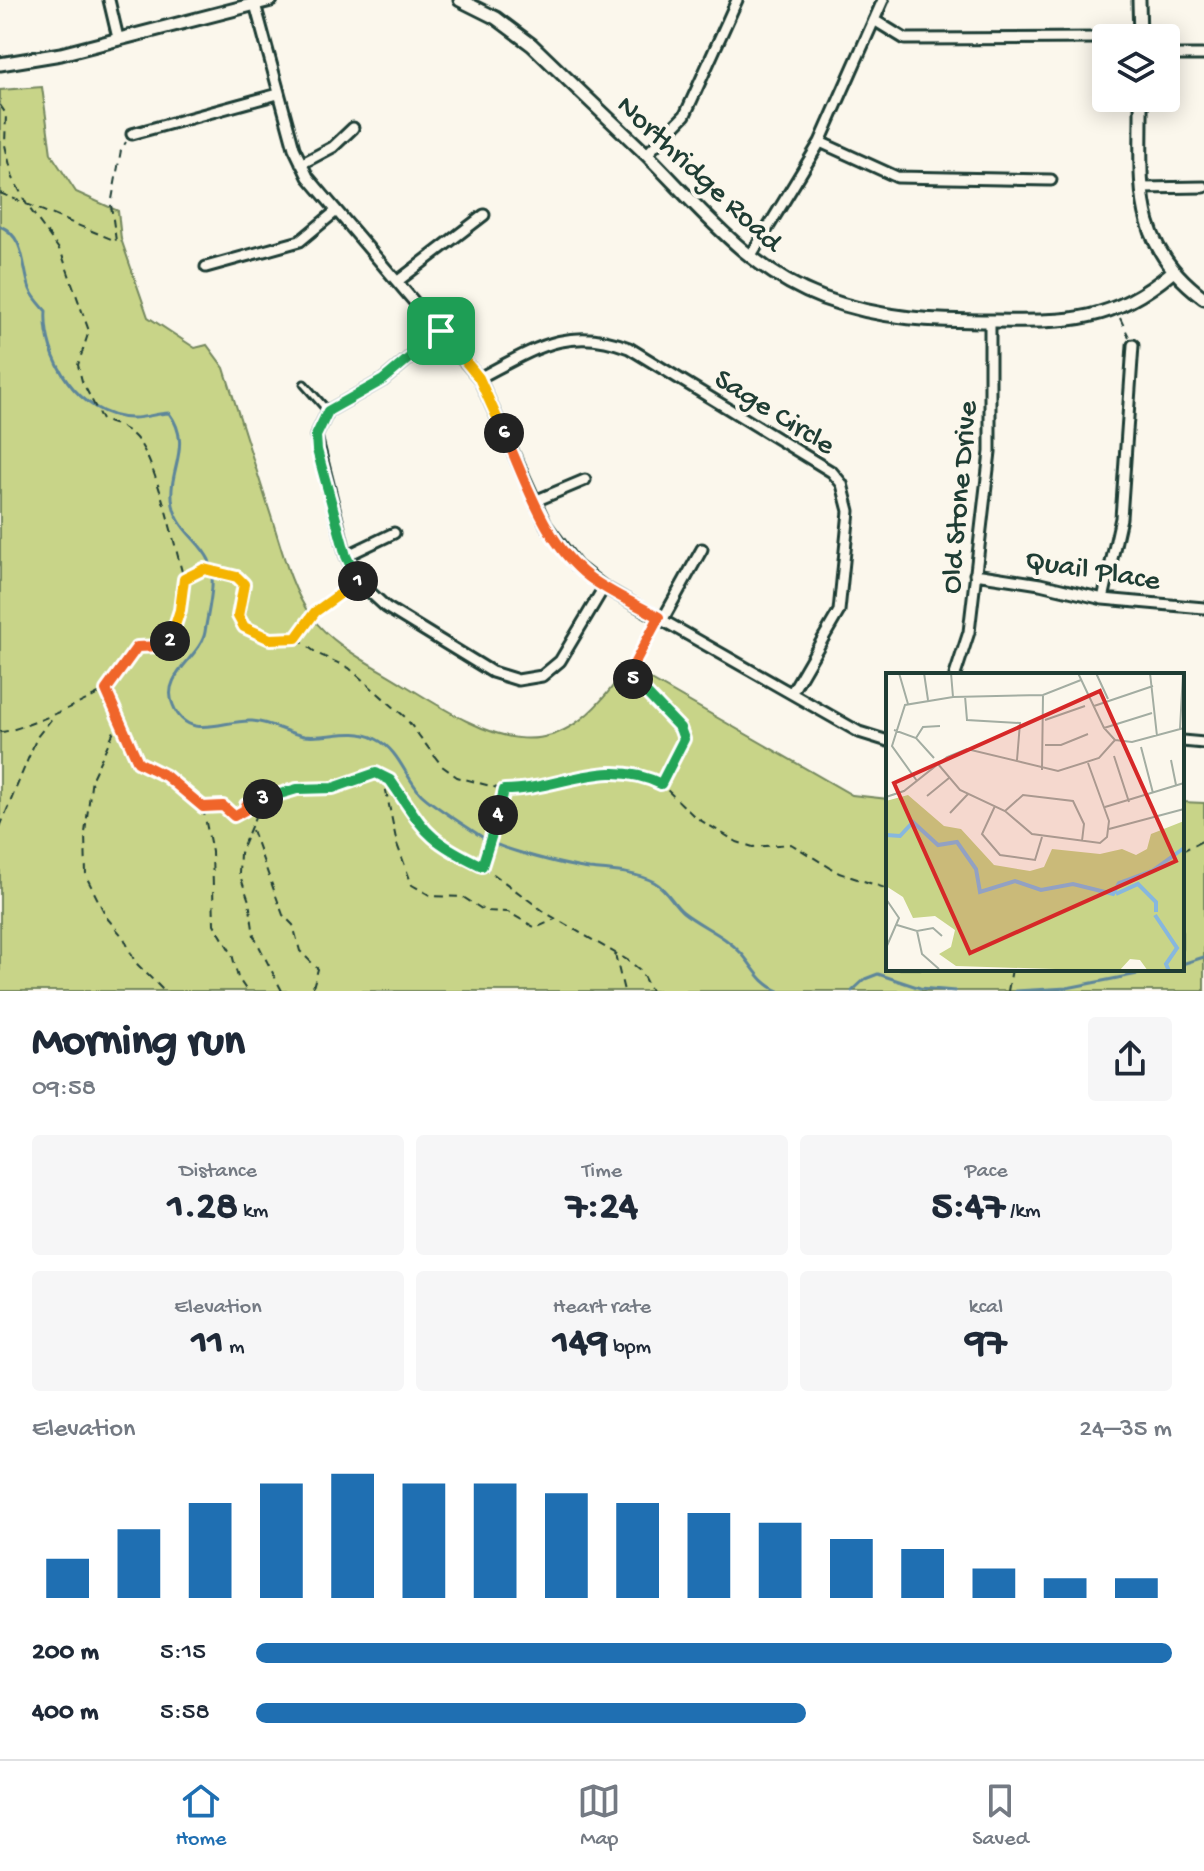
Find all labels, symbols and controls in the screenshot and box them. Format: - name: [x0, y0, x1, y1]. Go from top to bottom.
- map controls: [1092, 24, 1180, 112]
- button: layers: [1092, 24, 1180, 112]
- street label: Northridge Road: [608, 90, 790, 263]
- pin: [407, 297, 475, 365]
- icon: arrive: [419, 309, 463, 353]
- street label: Sage Circle: [707, 363, 841, 465]
- street label: Old Stone Drive: [936, 399, 987, 595]
- pin: 6: [484, 413, 524, 453]
- text: 6: [498, 420, 510, 446]
- street label: Quail Place: [1022, 544, 1163, 600]
- pin: 1: [338, 561, 378, 601]
- text: 1: [354, 568, 362, 594]
- pin: 2: [150, 621, 190, 661]
- text: 2: [165, 628, 175, 654]
- pin: 5: [613, 659, 653, 699]
- text: 5: [627, 666, 639, 692]
- inset map: [886, 673, 1184, 971]
- pin: 3: [243, 779, 283, 819]
- text: 3: [257, 786, 269, 812]
- pin: 4: [478, 795, 518, 835]
- text: 4: [493, 802, 503, 828]
- button: share: [1088, 1017, 1172, 1101]
- text: Morning run: [32, 1018, 245, 1070]
- text: 09:58: [32, 1074, 96, 1105]
- text: Distance: [179, 1159, 257, 1185]
- text: Time: [582, 1159, 622, 1185]
- text: Pace: [964, 1159, 1008, 1185]
- text: 1.28: [168, 1185, 238, 1232]
- text: 7:24: [566, 1185, 638, 1232]
- text: 5:47: [931, 1185, 1005, 1232]
- text: km: [238, 1199, 268, 1225]
- text: /km: [1005, 1199, 1041, 1225]
- text: Elevation: [174, 1295, 262, 1321]
- text: Heart rate: [553, 1295, 651, 1321]
- text: kcal: [969, 1295, 1003, 1321]
- text: 11: [191, 1321, 224, 1368]
- text: 149: [553, 1321, 608, 1368]
- text: 97: [966, 1321, 1006, 1368]
- text: m: [224, 1335, 245, 1361]
- text: bpm: [608, 1335, 651, 1361]
- text: Elevation: [32, 1415, 135, 1446]
- text: 24–35 m: [1079, 1415, 1172, 1446]
- text: 200 m: [32, 1638, 99, 1669]
- text: 5:15: [160, 1638, 206, 1669]
- text: 400 m: [32, 1698, 98, 1729]
- text: 5:58: [160, 1698, 210, 1729]
- tab: Home: [175, 1779, 226, 1853]
- tab: Map: [577, 1779, 621, 1853]
- tab: Saved: [972, 1779, 1029, 1853]

